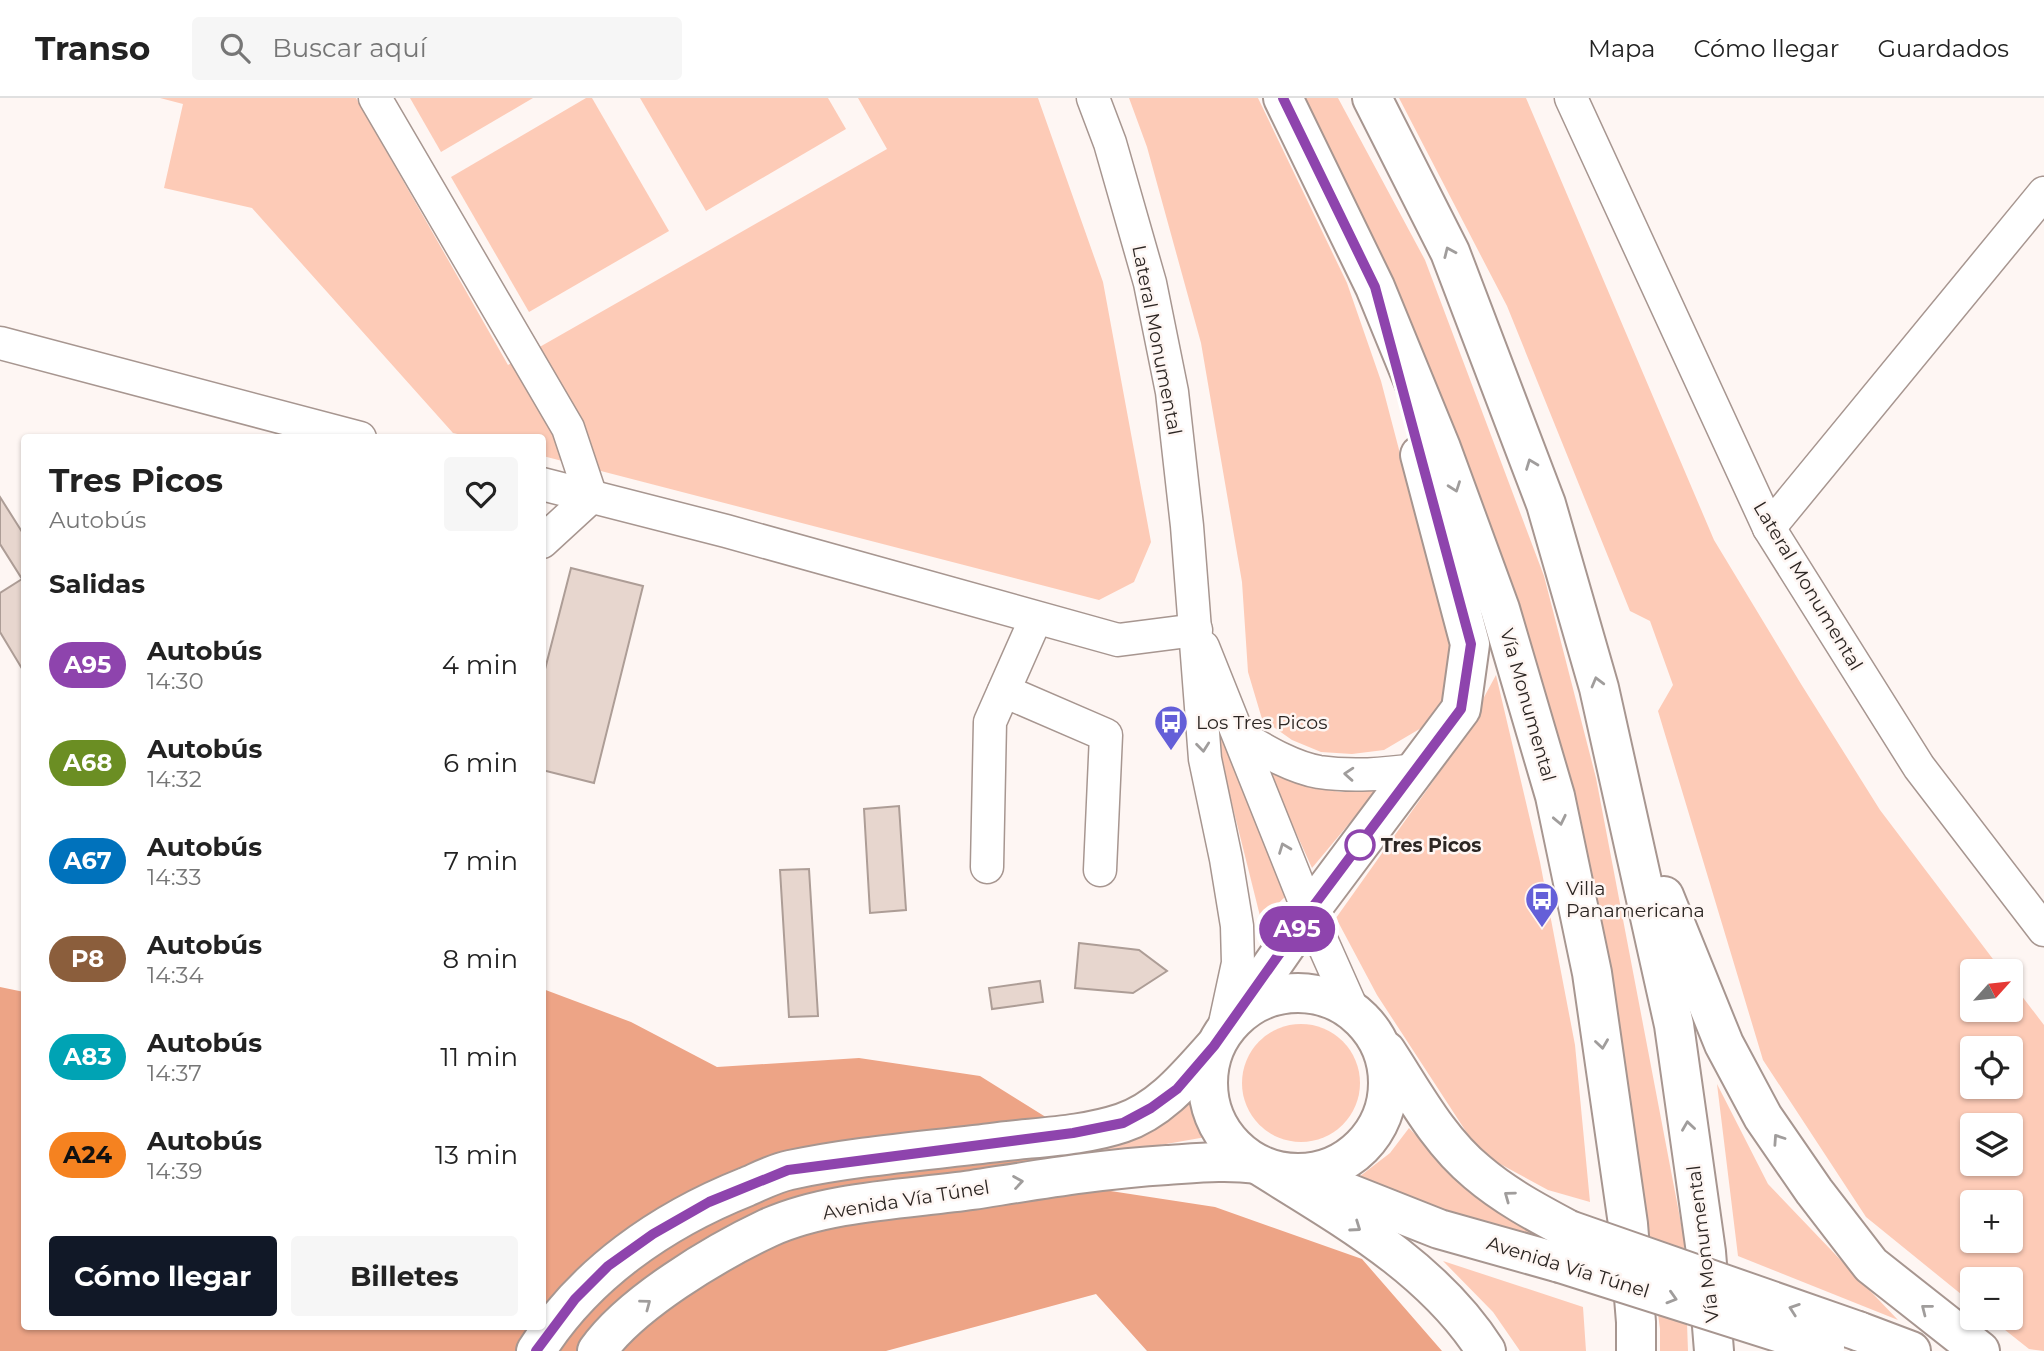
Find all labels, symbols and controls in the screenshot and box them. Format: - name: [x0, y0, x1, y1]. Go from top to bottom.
- search box: [192, 17, 682, 80]
- text: Transo: [35, 28, 150, 68]
- icon: search: [216, 29, 254, 67]
- text: Buscar aquí: [272, 32, 427, 64]
- text: Mapa: [1588, 34, 1655, 63]
- text: Cómo llegar: [1693, 34, 1839, 63]
- text: Guardados: [1877, 34, 2009, 63]
- street label: Lateral Monumental: [1127, 243, 1187, 437]
- one-way arrow: [1443, 247, 1457, 259]
- button: heart: [444, 457, 518, 531]
- one-way arrow: [1525, 458, 1539, 471]
- text: Tres Picos: [49, 460, 223, 500]
- one-way arrow: [1447, 480, 1461, 492]
- street label: Lateral Monumental: [1748, 497, 1868, 675]
- text: Autobús: [49, 506, 146, 534]
- text: Salidas: [49, 568, 145, 600]
- street label: Vía Monumental: [1495, 626, 1561, 784]
- text: Autobús: [147, 635, 262, 667]
- text: 4 min: [442, 649, 518, 681]
- text: A95: [64, 650, 111, 679]
- text: 14:30: [147, 667, 204, 695]
- one-way arrow: [1591, 676, 1605, 688]
- bus stop icon: Los Tres Picos: [1152, 703, 1190, 752]
- place label: Los Tres Picos: [1196, 711, 1327, 734]
- text: Autobús: [147, 733, 262, 765]
- one-way arrow: [1196, 741, 1211, 753]
- text: 6 min: [443, 747, 518, 779]
- text: A68: [63, 748, 112, 777]
- text: 14:32: [147, 765, 202, 793]
- one-way arrow: [1343, 766, 1354, 781]
- one-way arrow: [1551, 814, 1566, 826]
- marker: Tres Picos: [1345, 830, 1375, 860]
- text: Autobús: [147, 831, 262, 863]
- place label: Tres Picos: [1381, 834, 1481, 857]
- one-way arrow: [1279, 842, 1293, 854]
- text: 7 min: [444, 845, 518, 877]
- text: A67: [63, 846, 112, 875]
- text: 14:33: [147, 863, 201, 891]
- place label: Villa Panamericana: [1566, 877, 1705, 922]
- bus stop icon: Villa Panamericana: [1523, 880, 1561, 929]
- line badge: A95: [1257, 906, 1337, 952]
- text: A95: [1273, 914, 1321, 943]
- text: Autobús: [147, 929, 262, 961]
- text: 8 min: [442, 943, 518, 975]
- text: P8: [71, 944, 104, 973]
- north arrow: [1960, 959, 2023, 1022]
- map controls: [1960, 959, 2023, 1330]
- text: 14:34: [147, 961, 204, 989]
- text: Autobús: [147, 1027, 262, 1059]
- button: locate: [1960, 1036, 2023, 1099]
- one-way arrow: [1594, 1038, 1609, 1050]
- text: 11 min: [440, 1041, 518, 1073]
- text: A83: [63, 1042, 112, 1071]
- text: 14:37: [147, 1059, 202, 1087]
- button: layers: [1960, 1113, 2023, 1176]
- one-way arrow: [1681, 1120, 1696, 1132]
- text: Autobús: [147, 1125, 262, 1157]
- one-way arrow: [1774, 1134, 1786, 1147]
- text: 13 min: [435, 1139, 518, 1171]
- text: A24: [63, 1140, 112, 1169]
- text: 14:39: [147, 1157, 203, 1185]
- street label: Vía Monumental: [1682, 1164, 1724, 1324]
- street label: Avenida Vía Túnel: [821, 1175, 991, 1225]
- one-way arrow: [1012, 1175, 1024, 1190]
- button: +: [1960, 1190, 2023, 1253]
- one-way arrow: [1505, 1192, 1517, 1204]
- one-way arrow: [1348, 1219, 1361, 1231]
- street label: Avenida Vía Túnel: [1484, 1231, 1652, 1303]
- button: Cómo llegar: [49, 1236, 277, 1316]
- button: Billetes: [291, 1236, 518, 1316]
- button: −: [1960, 1267, 2023, 1330]
- one-way arrow: [1666, 1290, 1678, 1305]
- one-way arrow: [638, 1300, 650, 1312]
- one-way arrow: [1788, 1303, 1800, 1317]
- one-way arrow: [1922, 1305, 1935, 1317]

